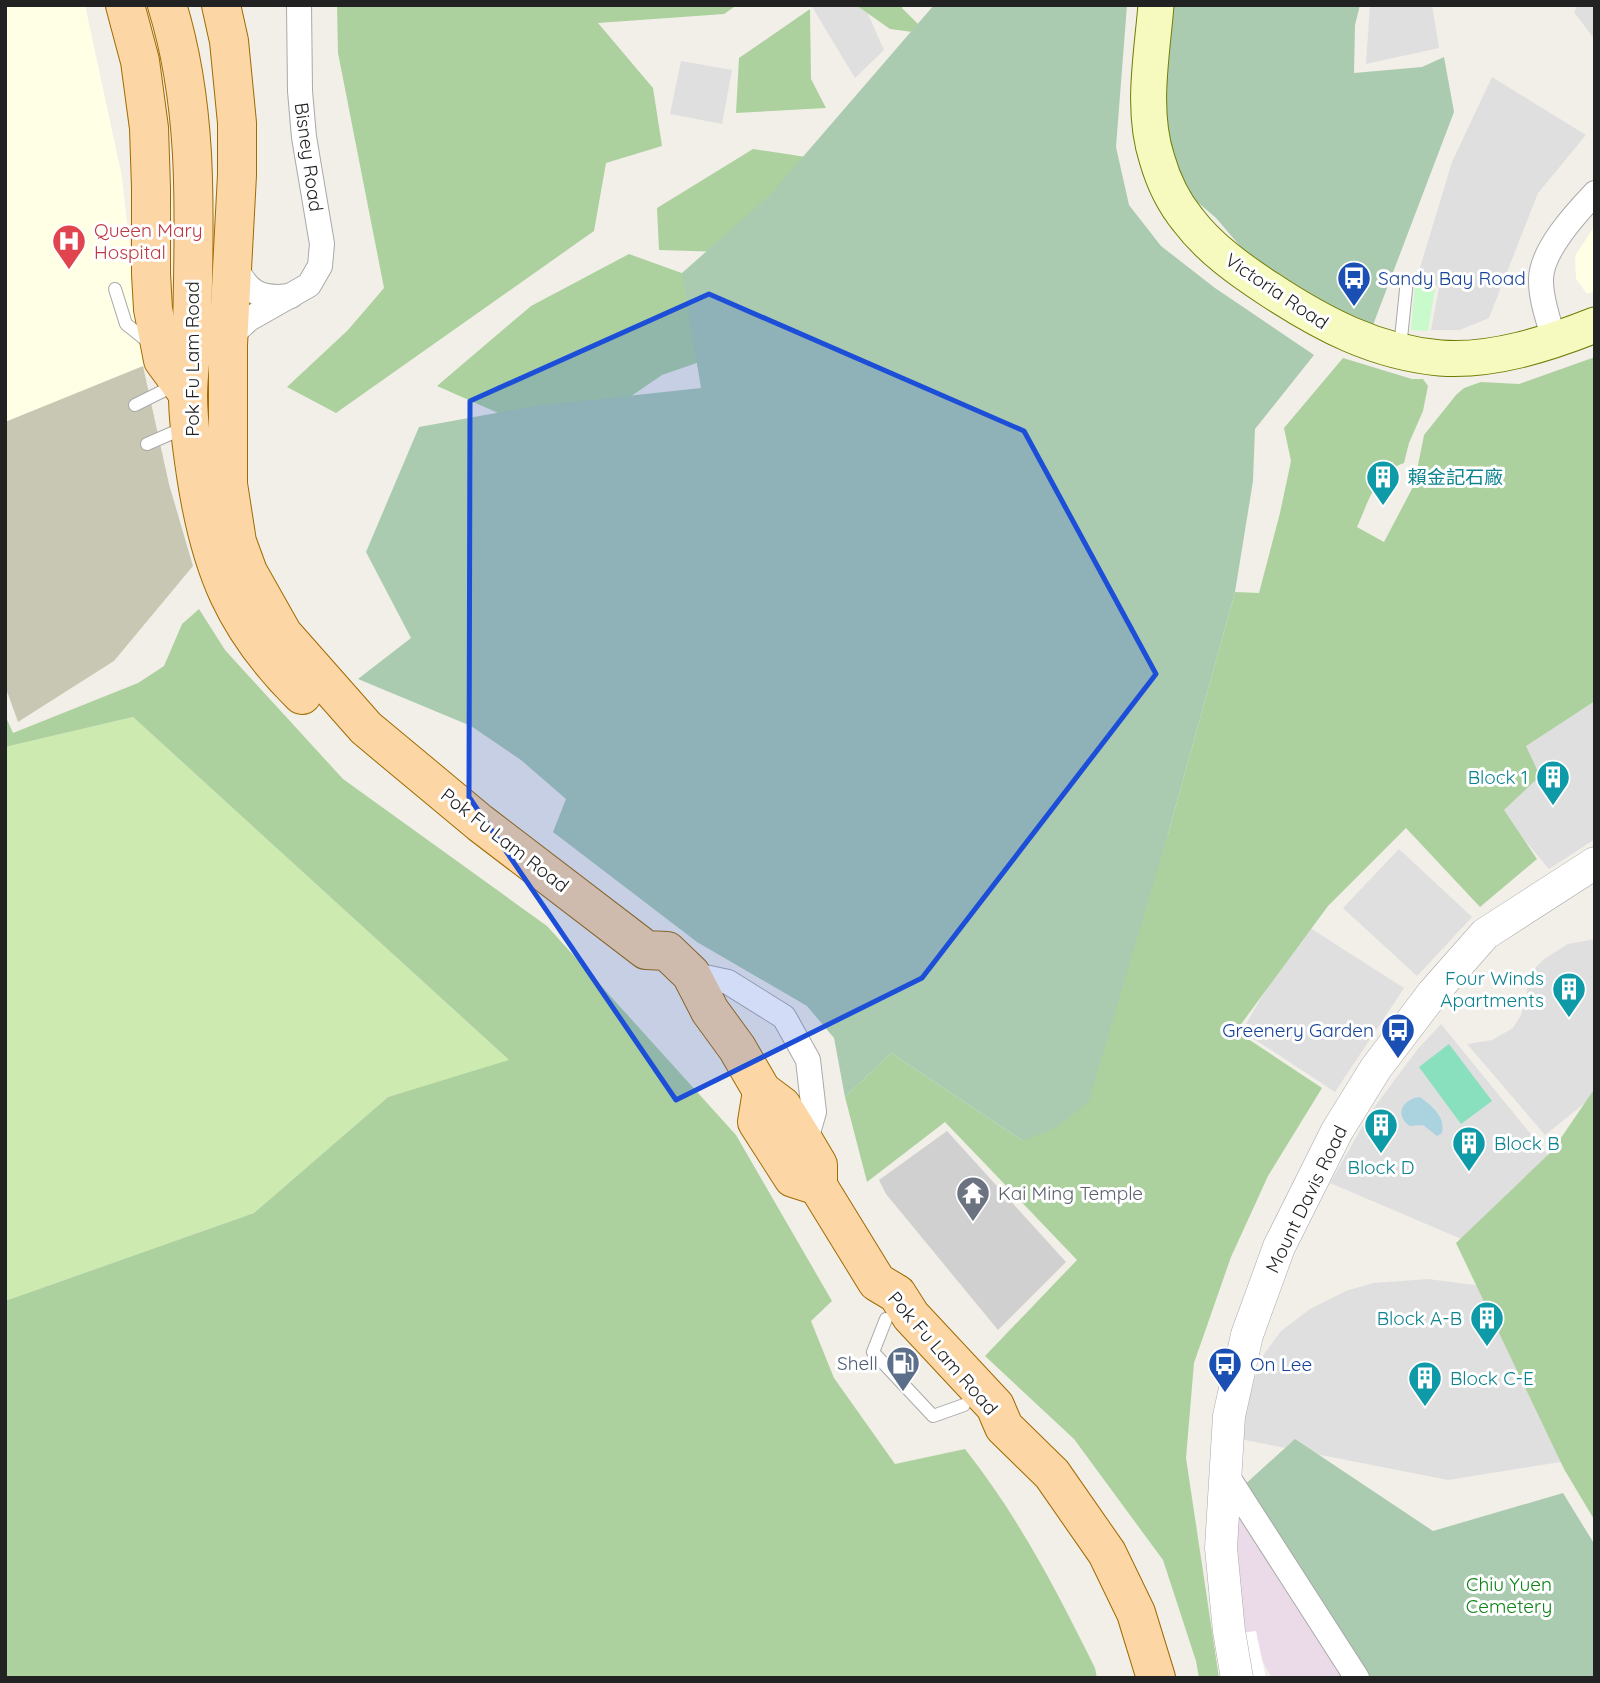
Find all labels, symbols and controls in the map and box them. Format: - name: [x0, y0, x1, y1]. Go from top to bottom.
- street label: Bisney Road: [289, 101, 329, 213]
- place label: Queen Mary Hospital: [94, 218, 203, 264]
- hospital icon: Queen Mary Hospital: [50, 222, 88, 271]
- street label: Victoria Road: [1221, 248, 1333, 334]
- bus stop icon: Sandy Bay Road: [1335, 259, 1373, 308]
- place label: Sandy Bay Road: [1378, 266, 1526, 290]
- street label: Pok Fu Lam Road: [180, 281, 204, 437]
- building icon: 賴金記石廠: [1364, 458, 1402, 507]
- place label: 賴金記石廠: [1408, 465, 1503, 489]
- building icon: Block 1: [1534, 758, 1572, 807]
- place label: Block 1: [1468, 765, 1528, 789]
- street label: Pok Fu Lam Road: [436, 783, 574, 897]
- place label: Four Winds Apartments: [1440, 966, 1544, 1012]
- building icon: Four Winds Apartments: [1550, 970, 1588, 1019]
- bus stop icon: Greenery Garden: [1379, 1011, 1417, 1060]
- place label: Greenery Garden: [1222, 1018, 1374, 1042]
- building icon: Block D: [1362, 1106, 1400, 1155]
- street label: Mount Davis Road: [1260, 1121, 1352, 1277]
- building icon: Block B: [1450, 1124, 1488, 1173]
- place label: Block B: [1494, 1131, 1560, 1155]
- place label: Block D: [1348, 1155, 1414, 1179]
- temple icon: Kai Ming Temple: [954, 1174, 992, 1223]
- place label: Kai Ming Temple: [998, 1181, 1143, 1205]
- street label: Pok Fu Lam Road: [883, 1286, 1003, 1420]
- building icon: Block A-B: [1468, 1299, 1506, 1348]
- place label: Block A-B: [1377, 1306, 1462, 1330]
- fuel station icon: Shell: [884, 1344, 922, 1393]
- bus stop icon: On Lee: [1206, 1345, 1244, 1394]
- place label: Shell: [837, 1351, 878, 1375]
- place label: On Lee: [1250, 1352, 1312, 1376]
- building icon: Block C-E: [1406, 1359, 1444, 1408]
- place label: Block C-E: [1450, 1366, 1534, 1390]
- park label: Chiu Yuen Cemetery: [1466, 1572, 1552, 1618]

